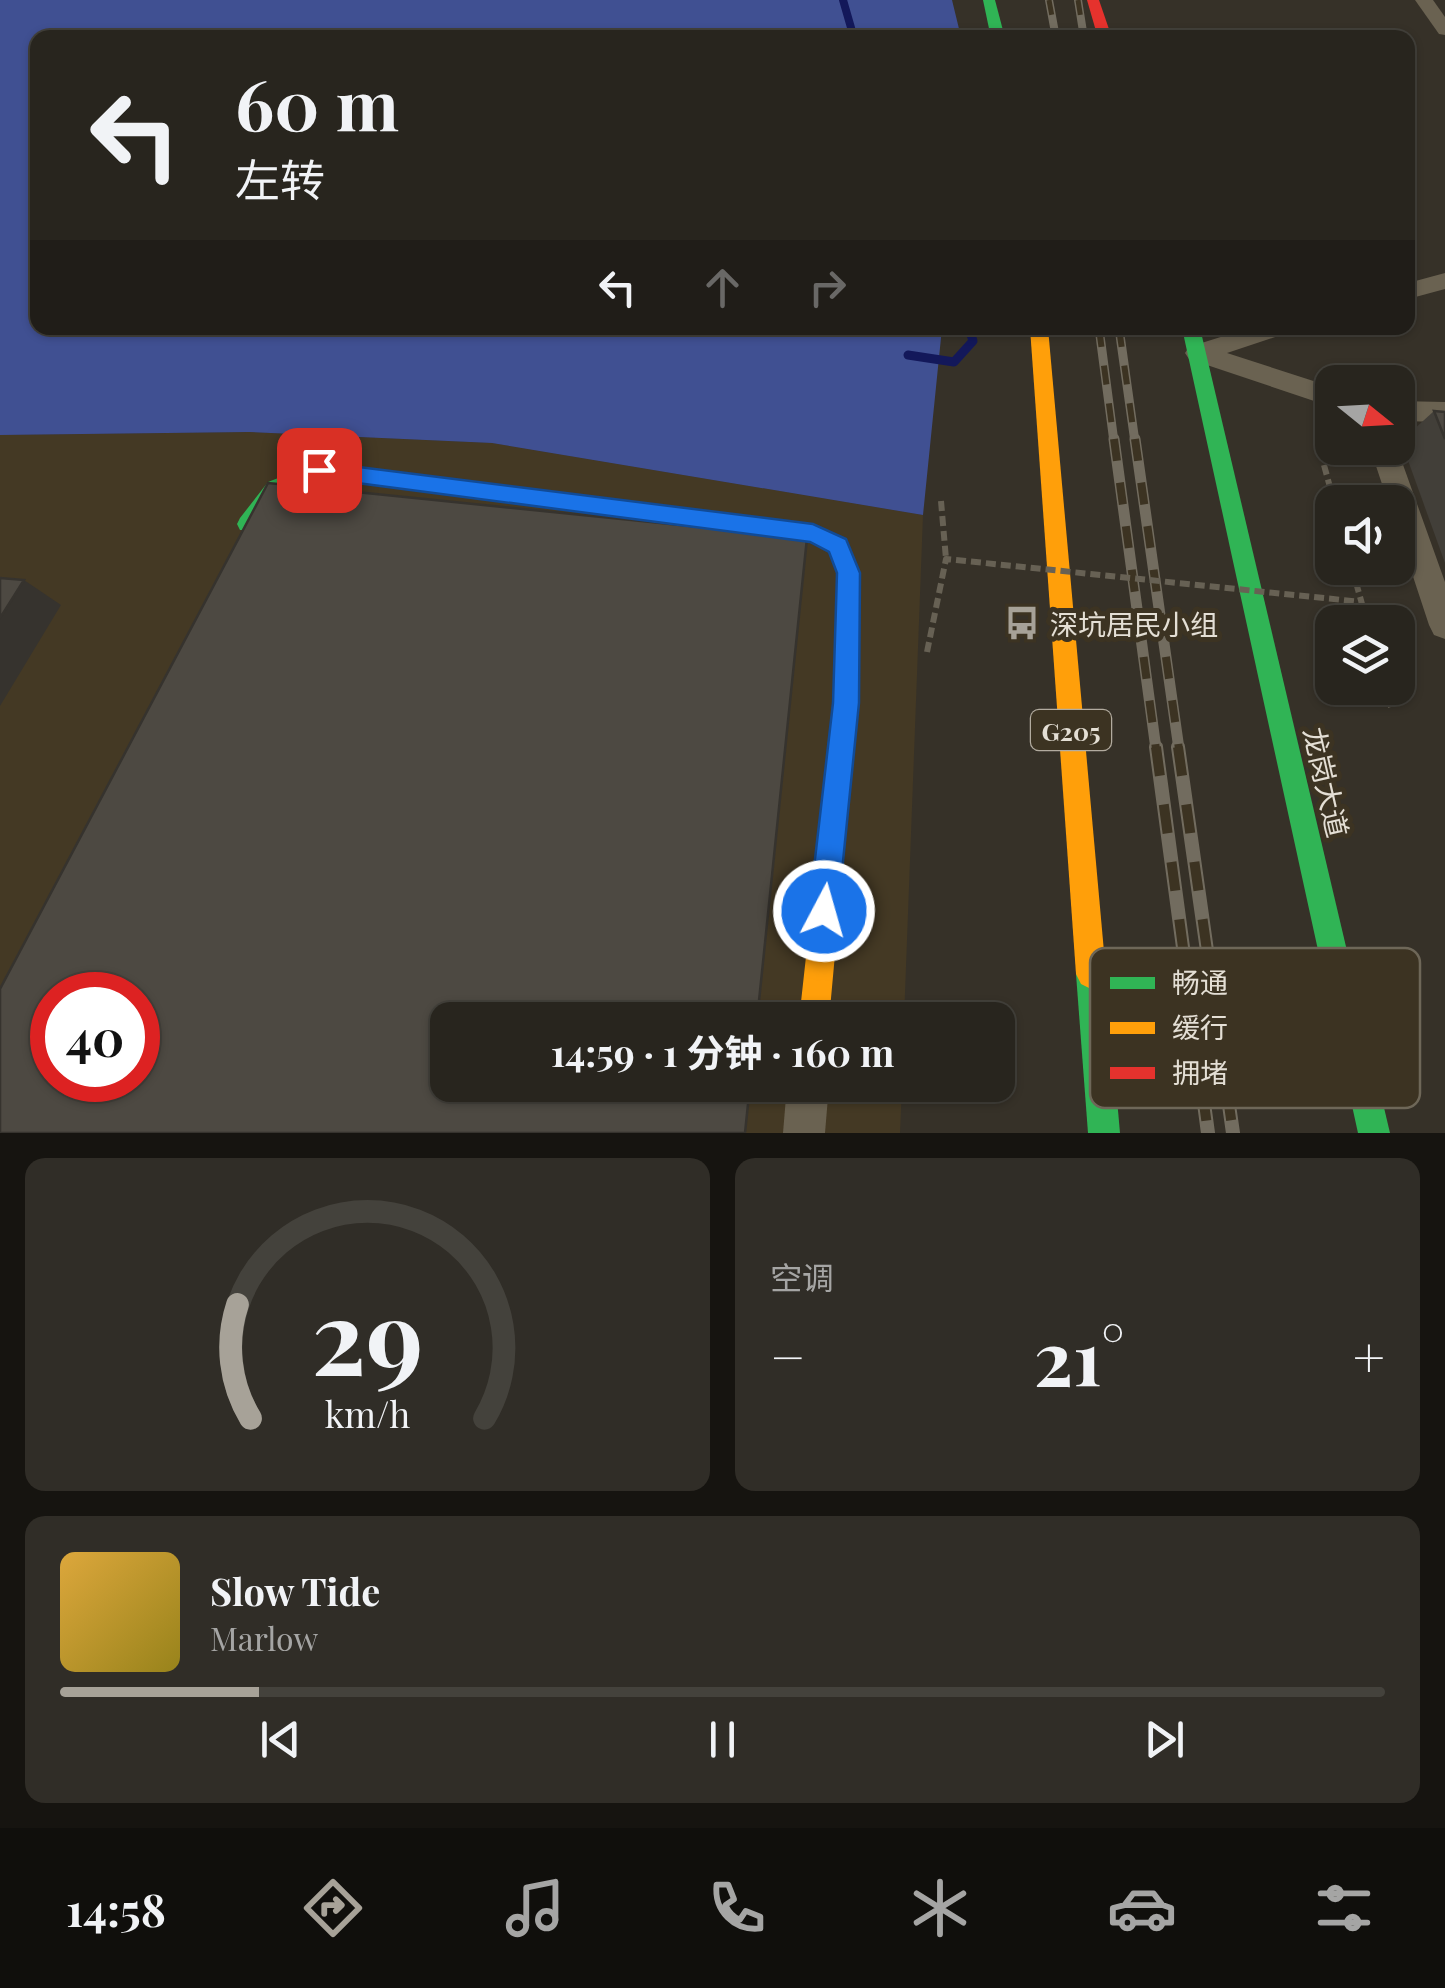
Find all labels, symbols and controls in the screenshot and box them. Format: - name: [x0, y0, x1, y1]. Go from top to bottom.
- text: 60 m: [235, 55, 399, 149]
- icon: left: [70, 70, 200, 200]
- text: 左转: [235, 148, 325, 208]
- icon: left: [590, 260, 645, 315]
- icon: ahead: [695, 260, 750, 315]
- icon: right: [800, 260, 855, 315]
- north arrow: [1315, 365, 1415, 465]
- map controls: [1315, 365, 1415, 705]
- pin: [277, 428, 362, 513]
- icon: arrive: [292, 443, 347, 498]
- button: sound: [1315, 485, 1415, 585]
- bus stop icon: 深坑居民小组: [1003, 604, 1041, 642]
- place label: 深坑居民小组: [1050, 605, 1218, 642]
- button: layers: [1315, 605, 1415, 705]
- road number: G205: [1031, 710, 1111, 750]
- street label: 龙岗大道: [1296, 723, 1358, 841]
- position arrow: [772, 859, 876, 963]
- legend: [1090, 948, 1420, 1108]
- text: 畅通: [1172, 963, 1228, 1000]
- speed limit sign: 40: [30, 972, 160, 1102]
- text: 缓行: [1172, 1008, 1228, 1045]
- text: 14:59 · 1 分钟 · 160 m: [551, 1026, 894, 1077]
- text: 拥堵: [1172, 1053, 1228, 1090]
- text: 空调: [770, 1255, 834, 1298]
- text: 29: [312, 1263, 423, 1402]
- text: 21°: [1034, 1305, 1125, 1405]
- text: −: [770, 1318, 806, 1392]
- text: +: [1353, 1318, 1385, 1392]
- text: km/h: [325, 1389, 410, 1437]
- text: Slow Tide: [210, 1565, 380, 1616]
- text: Marlow: [210, 1616, 318, 1659]
- icon: previous: [253, 1712, 308, 1767]
- icon: pause: [695, 1712, 750, 1767]
- icon: next: [1137, 1712, 1192, 1767]
- icon: directions: [298, 1873, 368, 1943]
- icon: music: [500, 1873, 570, 1943]
- icon: phone: [702, 1873, 772, 1943]
- icon: climate: [905, 1873, 975, 1943]
- icon: car: [1107, 1873, 1177, 1943]
- icon: filters: [1309, 1873, 1379, 1943]
- text: 14:58: [66, 1878, 166, 1938]

